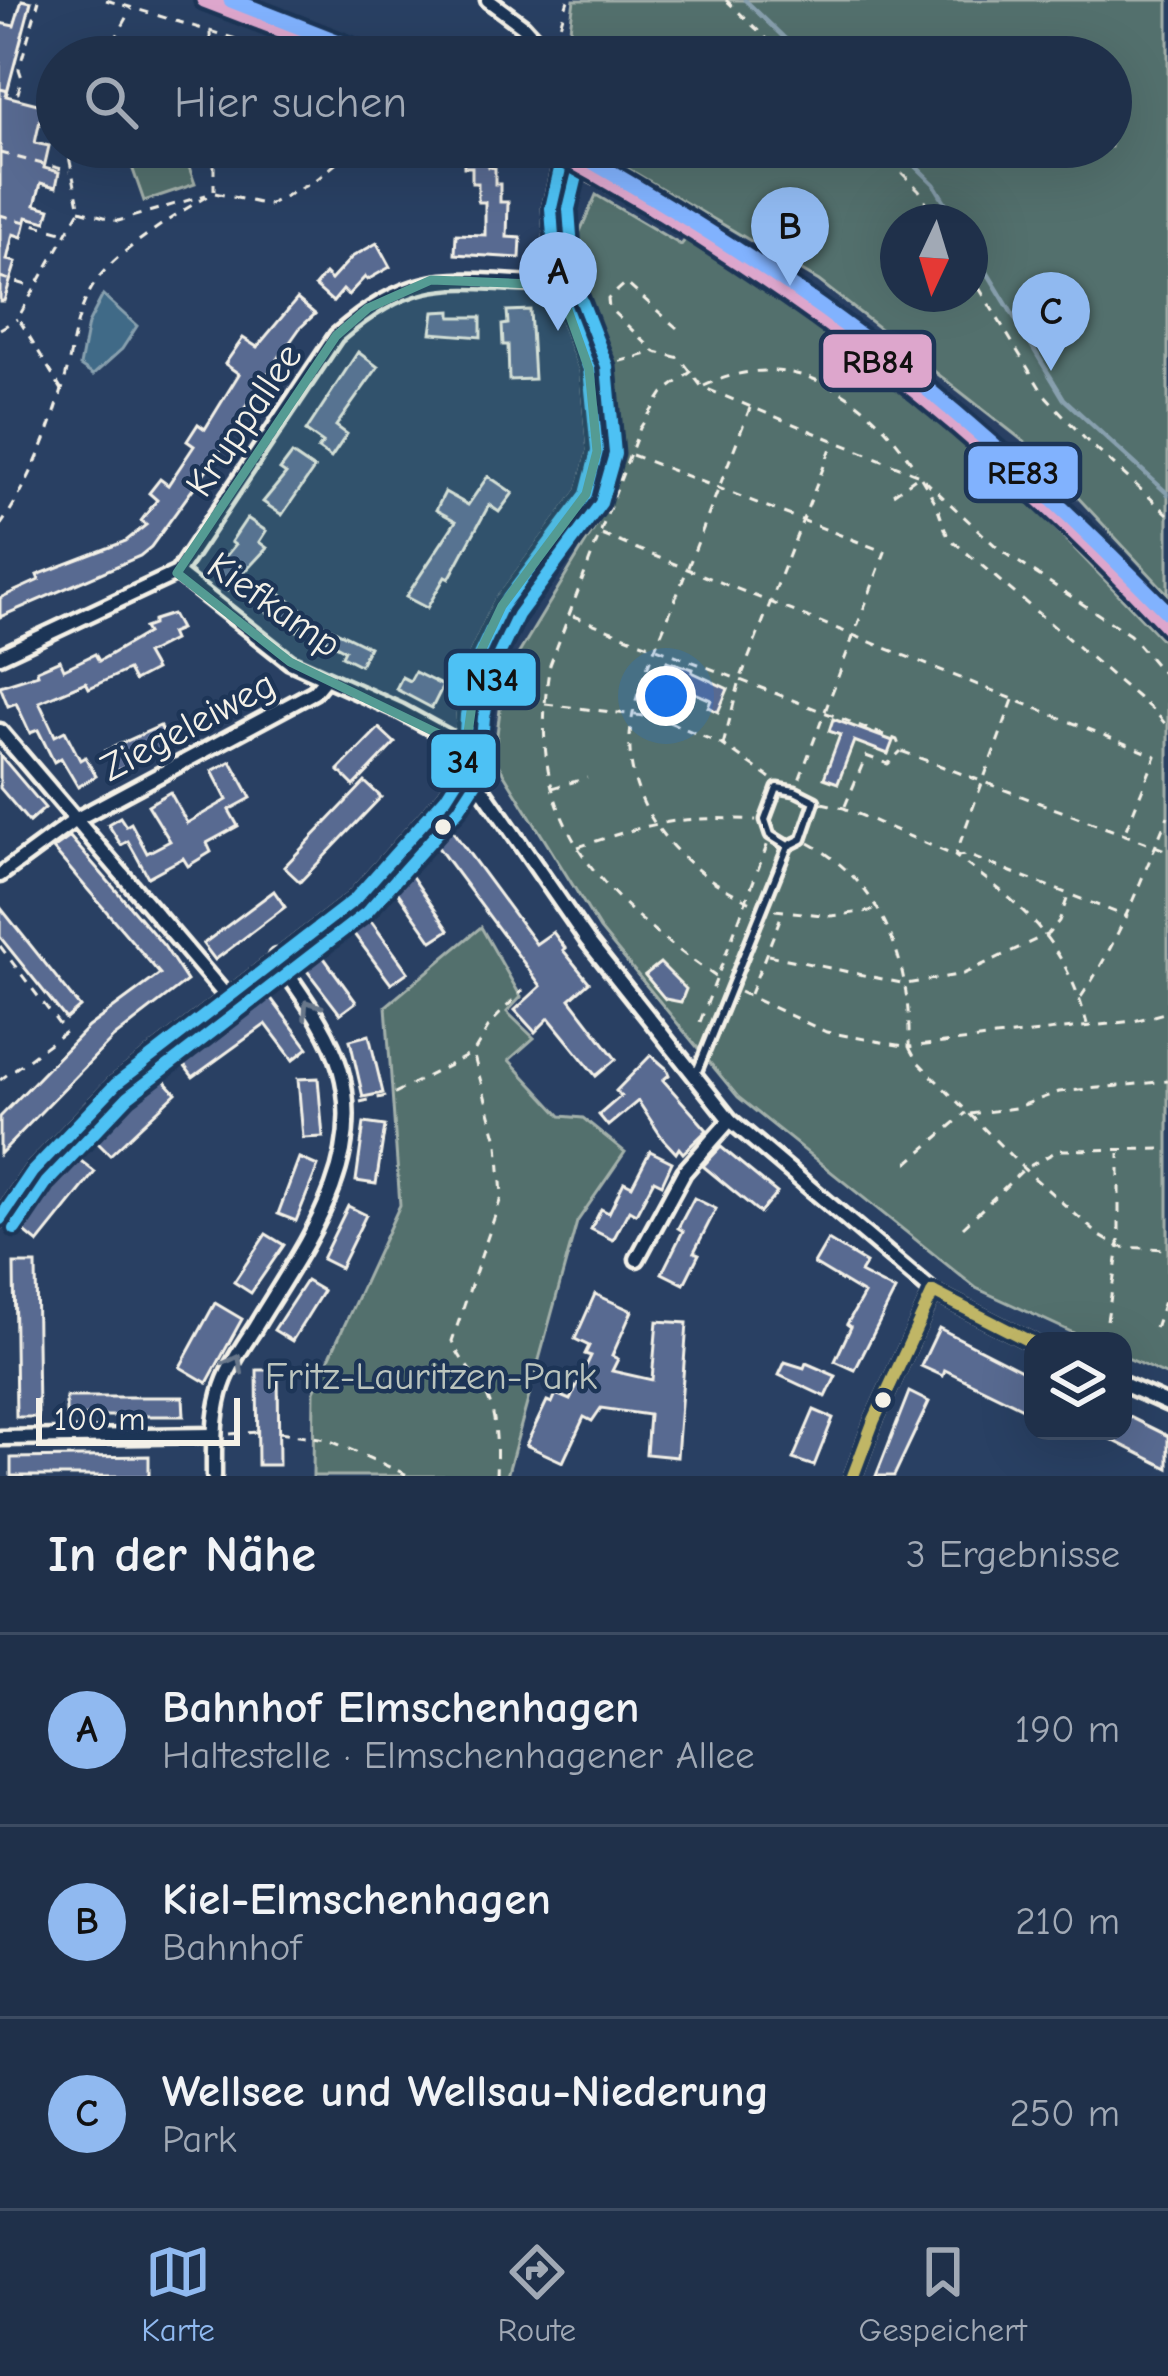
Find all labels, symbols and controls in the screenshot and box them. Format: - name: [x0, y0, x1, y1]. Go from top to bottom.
- search box: [36, 36, 1132, 168]
- icon: search: [78, 69, 144, 135]
- text: Hier suchen: [174, 76, 407, 128]
- pin: B: [751, 187, 829, 286]
- north arrow: [880, 204, 988, 312]
- pin: A: [519, 232, 597, 331]
- pin: C: [1012, 272, 1090, 371]
- line badge: RB84: [821, 332, 934, 390]
- street label: Kruppallee: [176, 335, 312, 505]
- text: RB84: [842, 343, 914, 381]
- line badge: RE83: [966, 444, 1080, 501]
- text: RE83: [987, 454, 1059, 492]
- street label: Kiefkamp: [199, 543, 349, 667]
- line badge: N34: [446, 651, 538, 708]
- street label: Ziegeleiweg: [93, 661, 283, 791]
- text: N34: [465, 661, 519, 699]
- your location: [636, 666, 696, 726]
- line badge: 34: [429, 732, 498, 790]
- text: 34: [447, 743, 479, 781]
- unlabelled marker: [432, 816, 454, 838]
- one-way arrow: [302, 1000, 324, 1022]
- map controls: [1024, 1332, 1132, 1440]
- button: layers: [1024, 1332, 1132, 1440]
- one-way arrow: [220, 1353, 243, 1375]
- park label: Fritz-Lauritzen-Park: [265, 1354, 597, 1399]
- unlabelled marker: [872, 1389, 894, 1411]
- scale bar: [36, 1392, 240, 1445]
- text: 100 m: [54, 1400, 146, 1438]
- text: In der Nähe: [48, 1525, 316, 1584]
- text: 3 Ergebnisse: [906, 1532, 1120, 1577]
- text: Bahnhof Elmschenhagen: [162, 1681, 639, 1733]
- text: A: [76, 1707, 98, 1752]
- text: 190 m: [1015, 1707, 1120, 1752]
- text: Haltestelle · Elmschenhagener Allee: [162, 1733, 755, 1778]
- text: Kiel-Elmschenhagen: [162, 1873, 551, 1925]
- text: B: [75, 1899, 99, 1944]
- text: 210 m: [1015, 1899, 1120, 1944]
- text: Bahnhof: [162, 1925, 301, 1970]
- text: Wellsee und Wellsau-Niederung: [162, 2065, 769, 2117]
- text: C: [75, 2091, 99, 2136]
- text: 250 m: [1009, 2091, 1120, 2136]
- text: Park: [162, 2117, 237, 2162]
- tab: Karte: [141, 2239, 215, 2349]
- tab: Route: [497, 2239, 576, 2349]
- tab: Gespeichert: [859, 2239, 1027, 2349]

